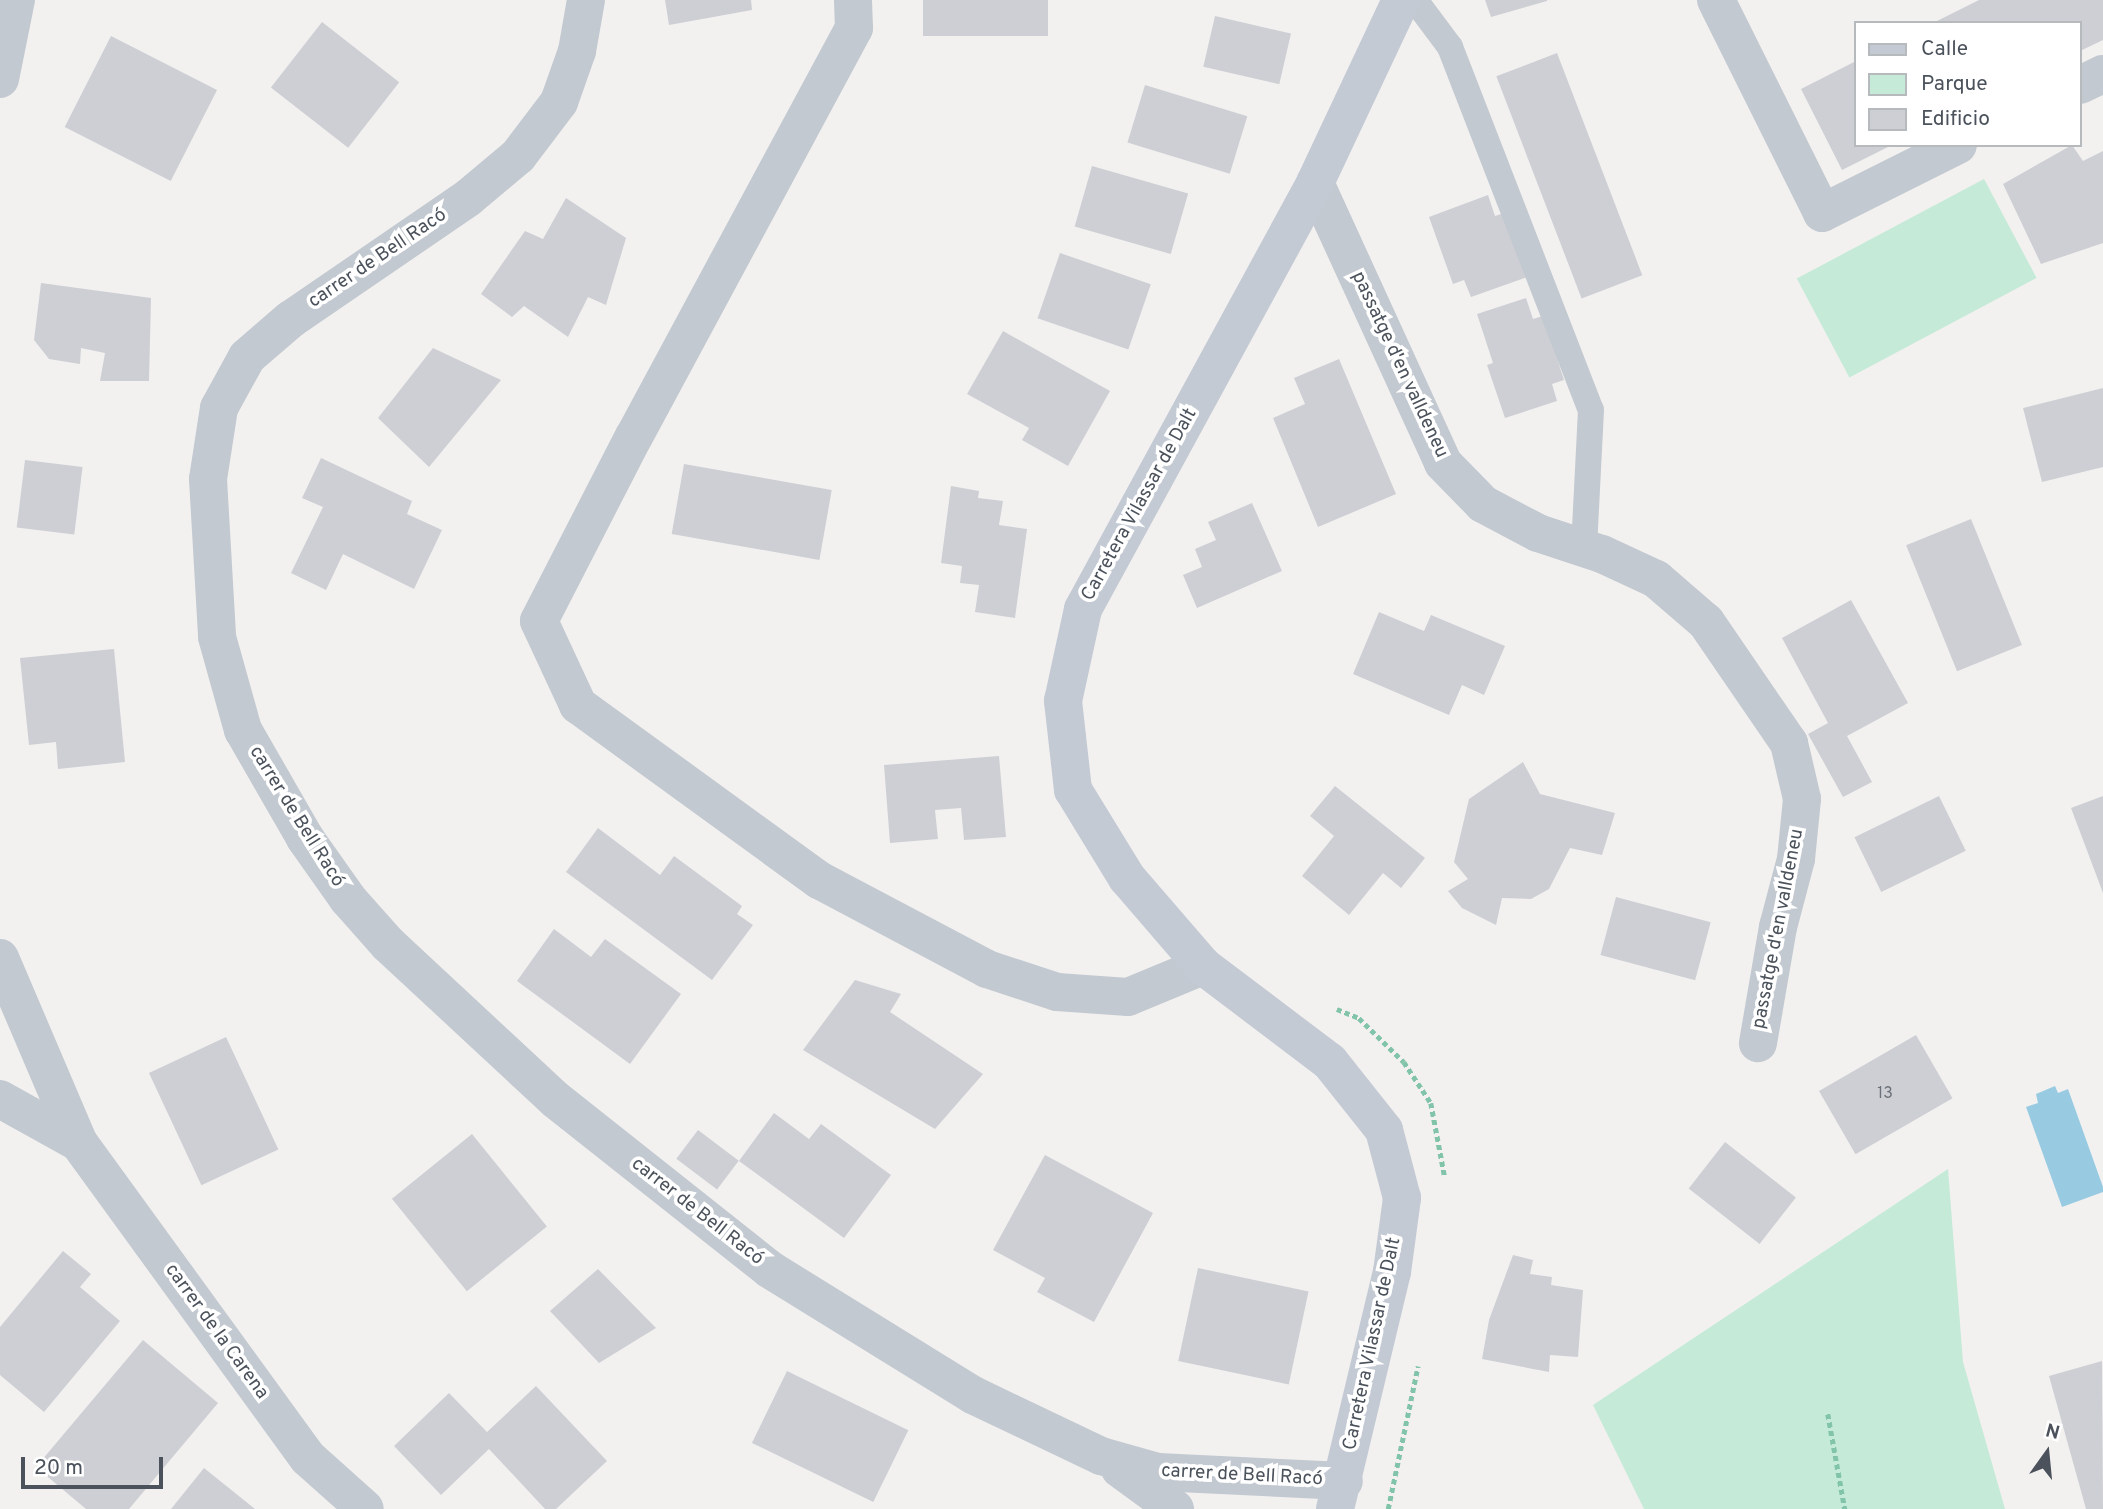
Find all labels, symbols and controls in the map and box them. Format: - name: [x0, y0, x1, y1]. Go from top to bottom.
- legend: [1854, 21, 2082, 147]
- text: Calle: [1921, 36, 1968, 63]
- text: Parque: [1921, 71, 1988, 98]
- text: Edificio: [1921, 106, 1990, 133]
- street label: carrer de Bell Racó: [305, 204, 451, 314]
- street label: passatge d'en valldeneu: [1346, 268, 1452, 462]
- street label: Carretera Vilassar de Dalt: [1077, 404, 1203, 606]
- street label: carrer de Bell Racó: [244, 742, 348, 892]
- street label: passatge d'en valldeneu: [1748, 827, 1810, 1031]
- house number: 13: [1877, 1084, 1893, 1104]
- street label: carrer de Bell Racó: [626, 1153, 768, 1271]
- street label: Carretera Vilassar de Dalt: [1339, 1235, 1407, 1453]
- street label: carrer de la Carena: [159, 1260, 273, 1404]
- north arrow: [2012, 1418, 2082, 1488]
- text: N: [2043, 1419, 2062, 1446]
- scale bar: [24, 1442, 166, 1486]
- text: 20 m: [34, 1455, 83, 1482]
- street label: carrer de Bell Racó: [1161, 1460, 1323, 1492]

